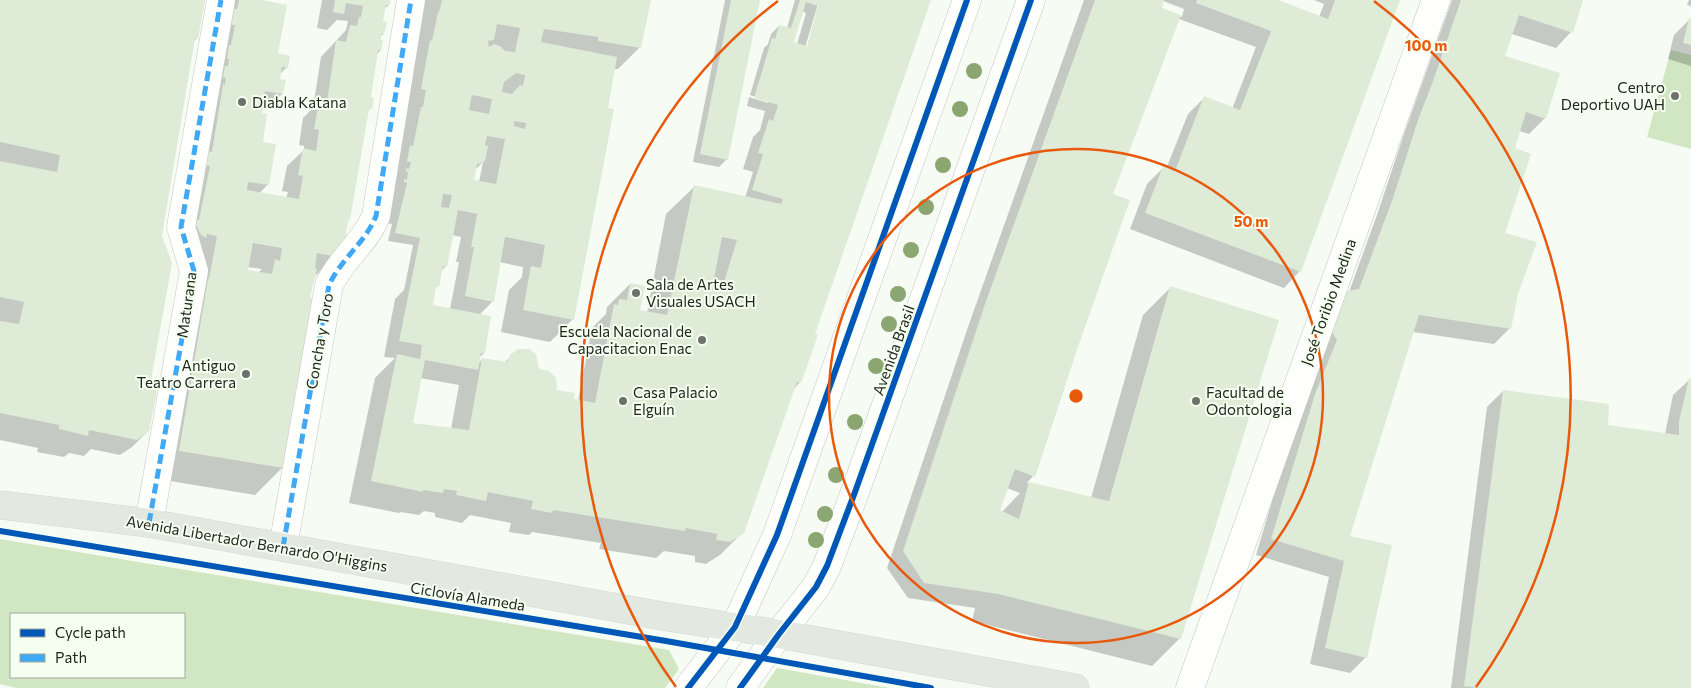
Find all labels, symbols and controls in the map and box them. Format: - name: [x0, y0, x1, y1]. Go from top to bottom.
- text: 100 m: [1405, 36, 1447, 54]
- place label: Centro Deportivo UAH: [1561, 78, 1665, 113]
- marker: Centro Deportivo UAH: [1669, 90, 1681, 102]
- place label: Diabla Katana: [252, 93, 347, 111]
- marker: Diabla Katana: [236, 96, 248, 108]
- text: 50 m: [1234, 212, 1268, 230]
- street label: José Toribio Medina: [1297, 236, 1359, 368]
- street label: Maturana: [172, 271, 200, 339]
- place label: Sala de Artes Visuales USACH: [646, 275, 756, 310]
- marker: Sala de Artes Visuales USACH: [630, 287, 642, 299]
- street label: Concha y Toro: [302, 291, 336, 390]
- street label: Avenida Brasil: [868, 302, 918, 398]
- place label: Escuela Nacional de Capacitacion Enac: [559, 322, 692, 357]
- marker: Escuela Nacional de Capacitacion Enac: [696, 334, 708, 346]
- place label: Antiguo Teatro Carrera: [137, 356, 236, 391]
- marker: Antiguo Teatro Carrera: [240, 368, 252, 380]
- place label: Casa Palacio Elguín: [633, 383, 718, 418]
- place label: Facultad de Odontologia: [1206, 383, 1292, 418]
- centre of rings: [1067, 387, 1085, 405]
- marker: Casa Palacio Elguín: [617, 395, 629, 407]
- marker: Facultad de Odontologia: [1190, 395, 1202, 407]
- street label: Avenida Libertador Bernardo O'Higgins: [125, 511, 389, 575]
- street label: Ciclovía Alameda: [409, 578, 527, 614]
- legend: [10, 613, 185, 678]
- text: Cycle path: [55, 623, 126, 641]
- text: Path: [55, 648, 87, 666]

